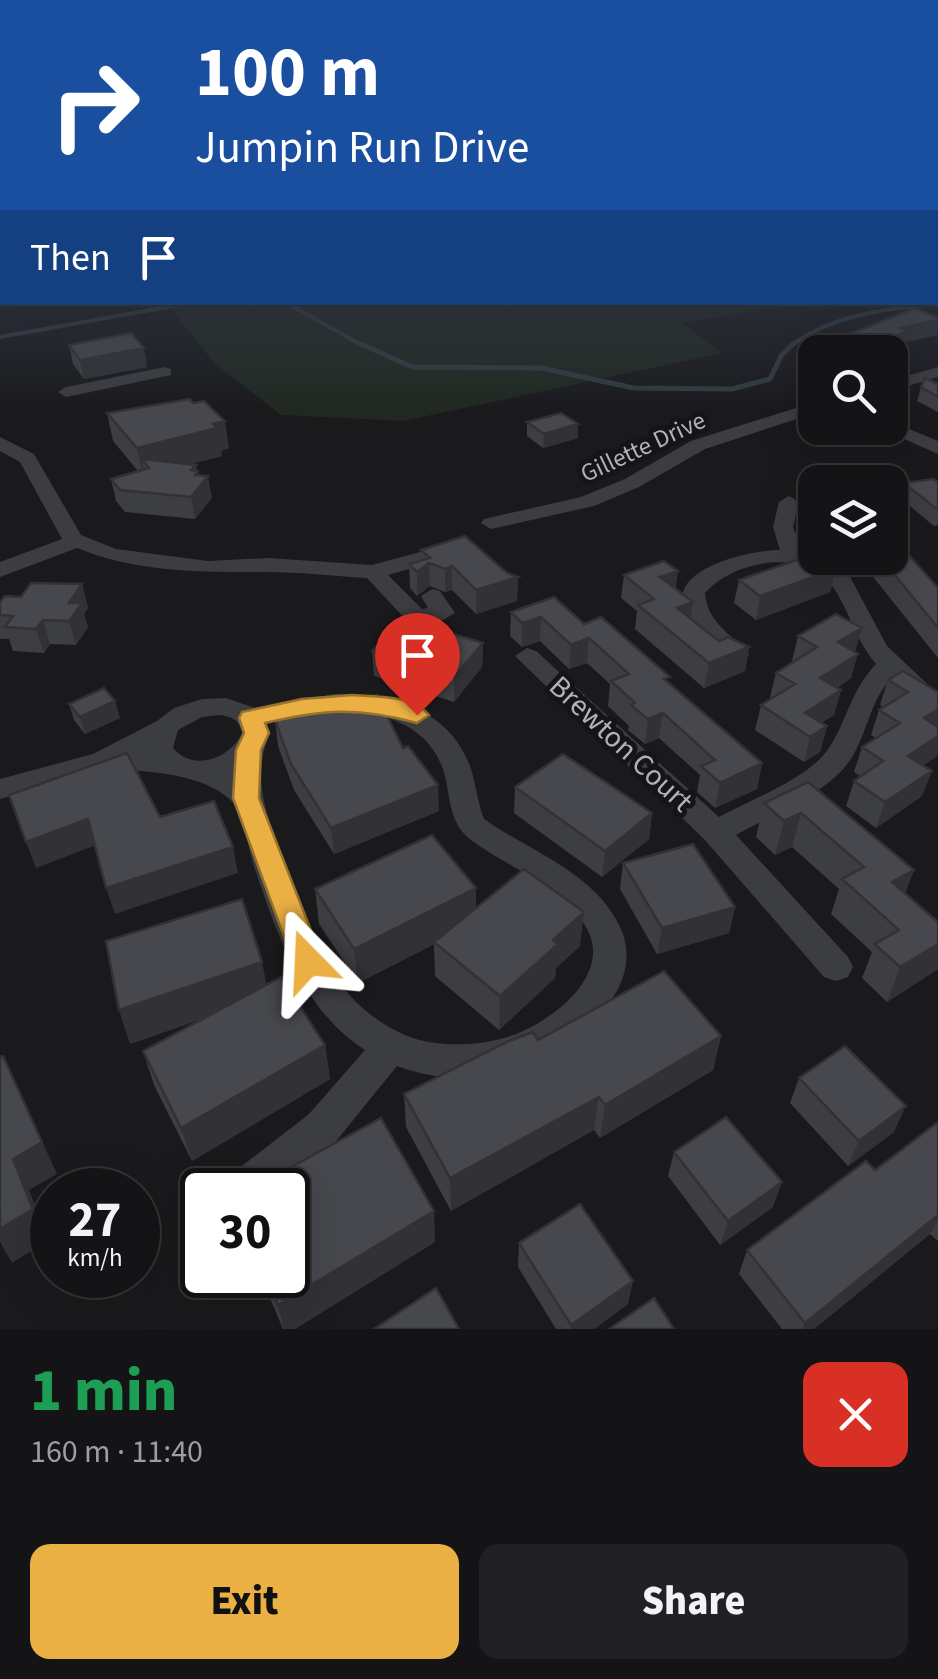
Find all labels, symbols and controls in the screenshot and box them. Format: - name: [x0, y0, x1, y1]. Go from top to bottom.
- text: 100 m: [195, 23, 380, 123]
- icon: right: [30, 40, 160, 170]
- text: Jumpin Run Drive: [195, 116, 529, 180]
- icon: arrive: [131, 230, 186, 285]
- text: Then: [30, 231, 111, 285]
- map controls: [798, 335, 908, 575]
- button: search: [798, 335, 908, 445]
- street label: Gillette Drive: [575, 402, 711, 492]
- button: layers: [798, 465, 908, 575]
- pin: [375, 613, 460, 716]
- icon: arrive: [390, 628, 445, 683]
- street label: Brewton Court: [539, 666, 703, 822]
- position arrow: [256, 909, 360, 1013]
- speed limit sign: 30: [180, 1168, 310, 1298]
- text: 27: [69, 1185, 121, 1256]
- text: km/h: [67, 1240, 123, 1276]
- text: 1 min: [30, 1349, 177, 1434]
- button: close: [803, 1362, 908, 1467]
- text: 160 m · 11:40: [30, 1429, 203, 1475]
- button: Exit: [30, 1544, 459, 1659]
- button: Share: [479, 1544, 908, 1659]

